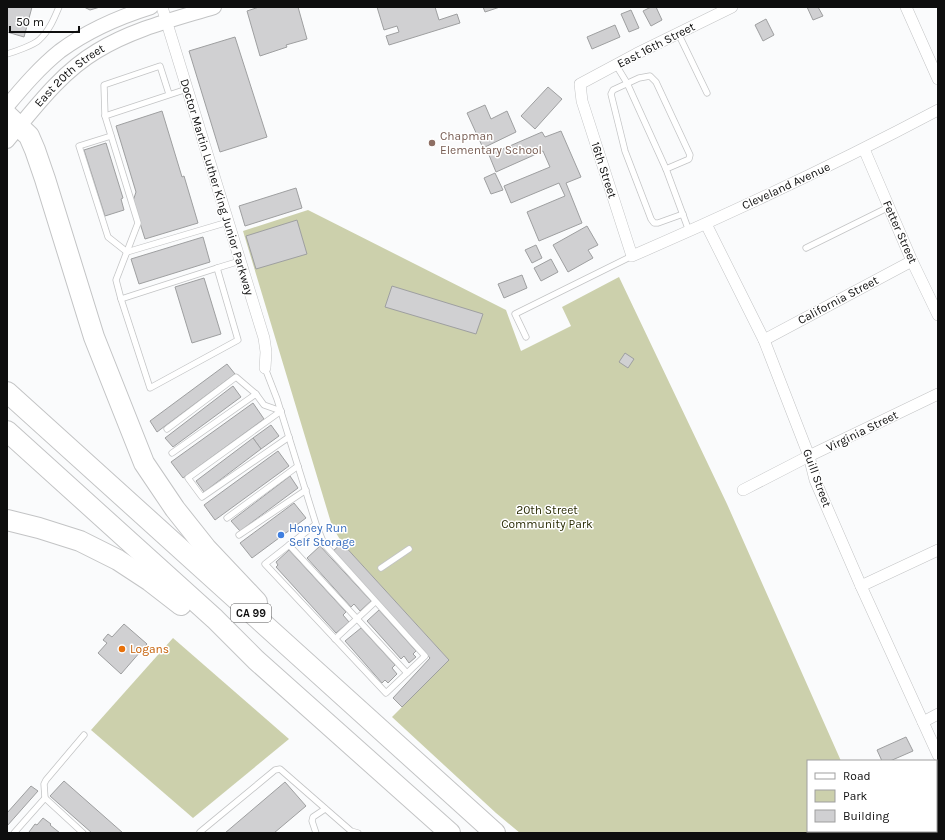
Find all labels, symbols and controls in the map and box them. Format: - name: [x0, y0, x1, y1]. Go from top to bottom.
- scale bar: [10, 8, 79, 34]
- text: 50 m: [16, 15, 44, 29]
- street label: East 16th Street: [615, 19, 698, 71]
- street label: East 20th Street: [32, 41, 107, 110]
- street label: Doctor Martin Luther King Junior Parkway: [177, 77, 257, 297]
- place label: Chapman Elementary School: [440, 129, 542, 157]
- marker: Chapman Elementary School: [427, 138, 437, 148]
- street label: 16th Street: [588, 140, 620, 200]
- street label: Cleveland Avenue: [740, 159, 832, 213]
- street label: Fetter Street: [880, 198, 920, 266]
- street label: California Street: [795, 273, 881, 327]
- street label: Virginia Street: [824, 407, 901, 454]
- street label: Guill Street: [800, 447, 834, 510]
- park label: 20th Street Community Park: [501, 503, 593, 531]
- place label: Honey Run Self Storage: [289, 521, 355, 549]
- marker: Honey Run Self Storage: [276, 530, 286, 540]
- road number: CA 99: [231, 604, 271, 622]
- place label: Logans: [130, 642, 169, 656]
- marker: Logans: [117, 644, 127, 654]
- legend: [807, 760, 937, 832]
- text: Road: [843, 769, 871, 783]
- text: Park: [843, 789, 868, 803]
- text: Building: [843, 809, 890, 823]

